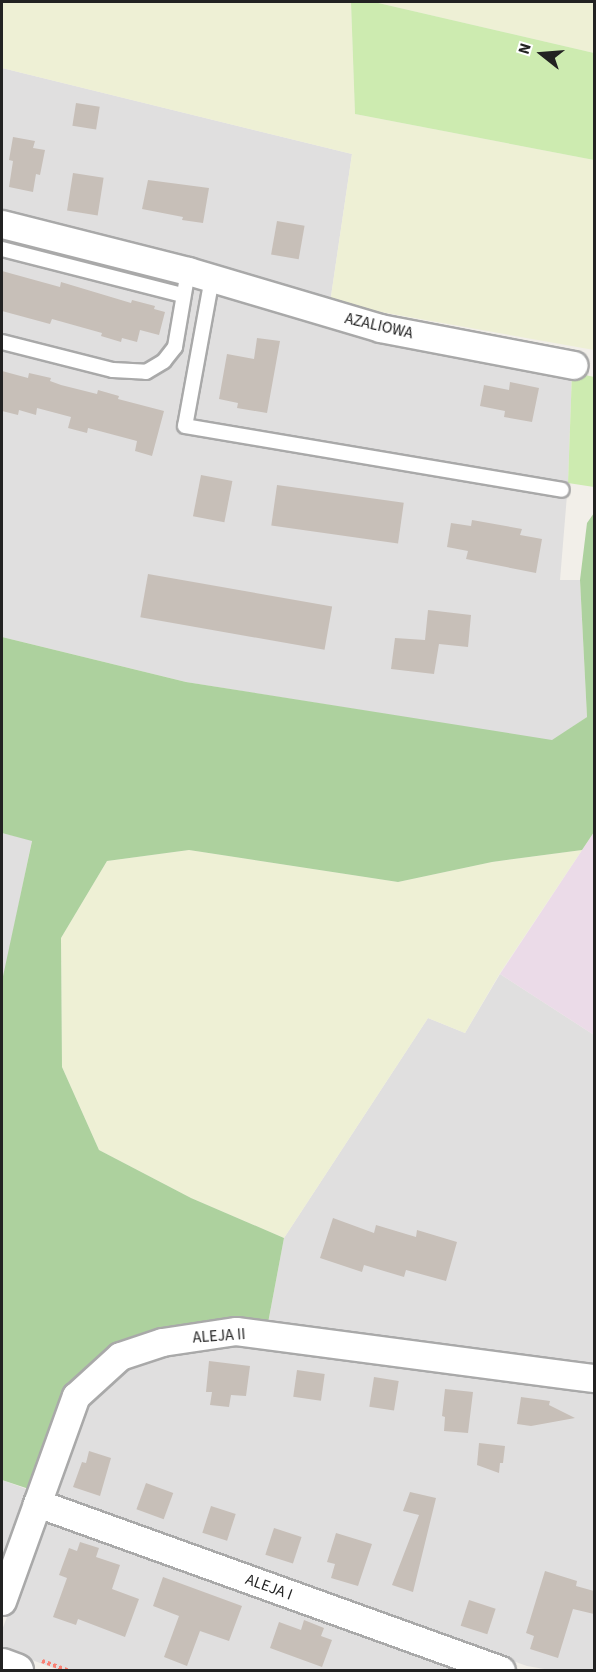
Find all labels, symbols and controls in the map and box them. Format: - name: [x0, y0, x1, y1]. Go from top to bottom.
- north arrow: [512, 24, 572, 84]
- text: N: [513, 40, 537, 57]
- street label: AZALIOWA: [343, 309, 415, 343]
- street label: ALEJA II: [192, 1325, 246, 1347]
- street label: ALEJA I: [243, 1570, 295, 1604]

